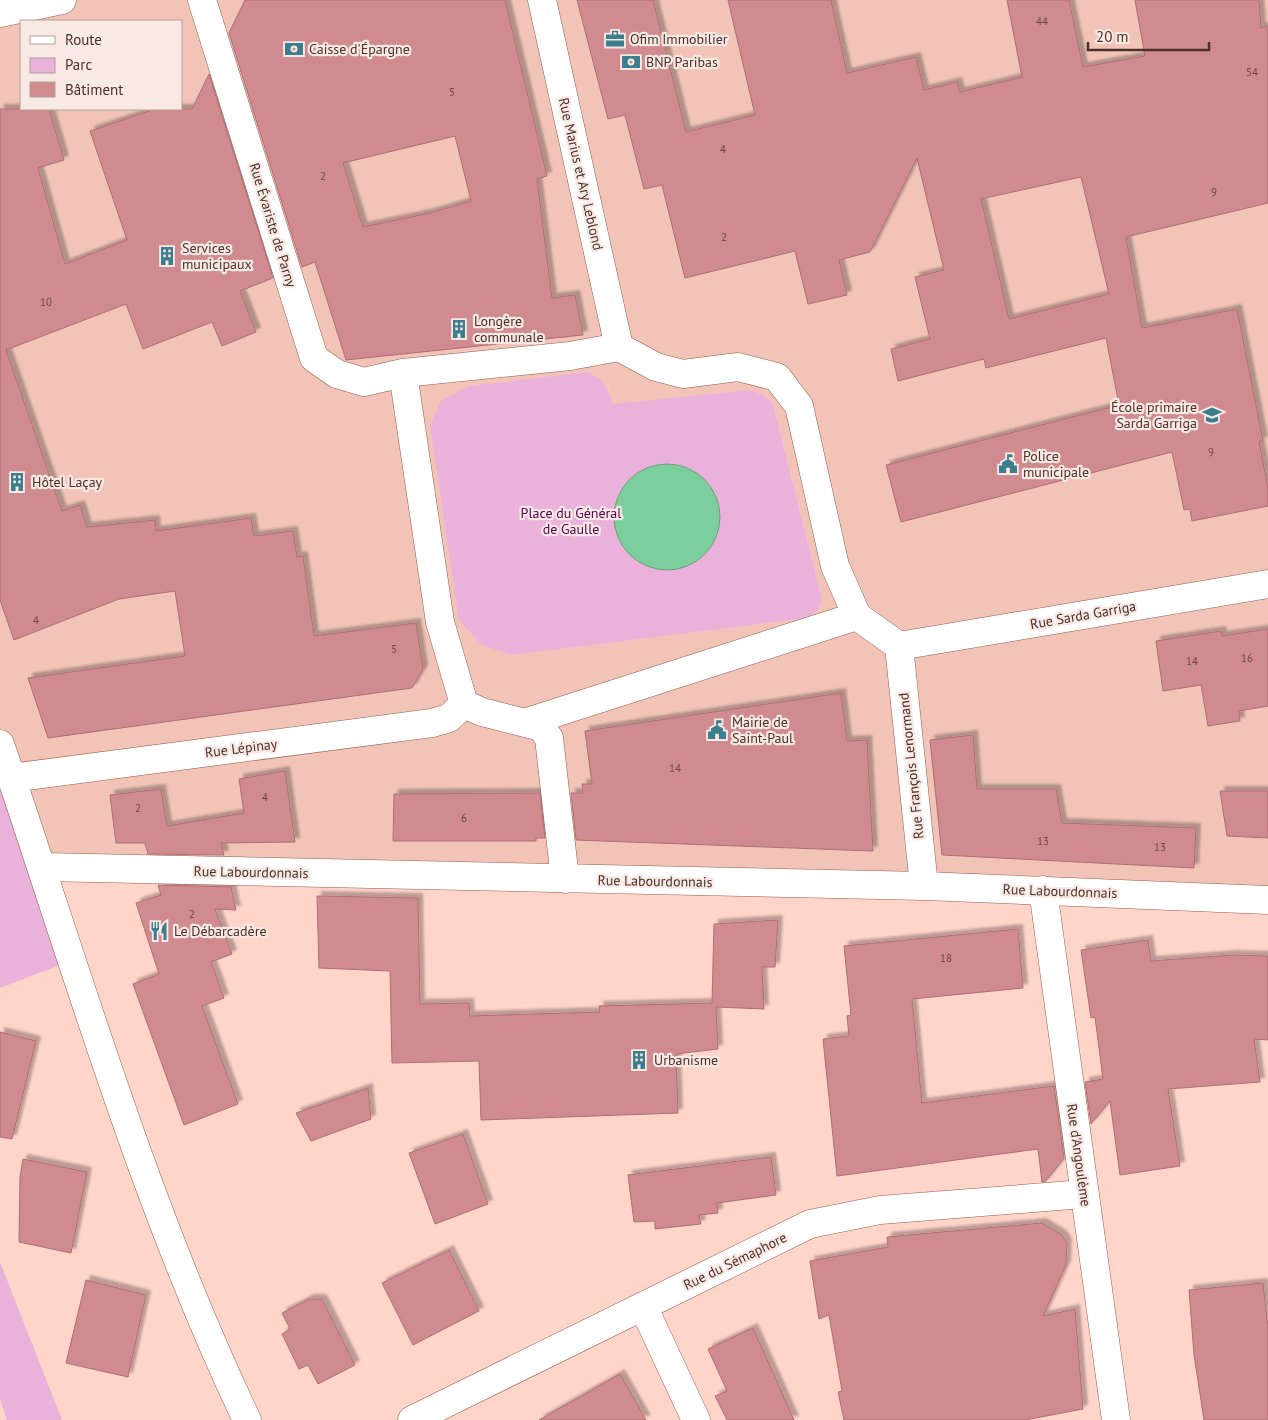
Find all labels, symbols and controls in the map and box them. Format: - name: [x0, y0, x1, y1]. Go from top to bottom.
- house number: 44: [1036, 14, 1048, 28]
- legend: [20, 20, 182, 110]
- scale bar: [1088, 20, 1209, 52]
- text: 20 m: [1096, 27, 1129, 46]
- office icon: Ofim Immobilier: [604, 28, 626, 50]
- text: Route: [65, 30, 102, 49]
- place label: Ofim Immobilier: [630, 30, 728, 48]
- bank icon: Caisse d'Épargne: [283, 38, 305, 60]
- place label: Caisse d'Épargne: [309, 40, 410, 58]
- bank icon: BNP Paribas: [620, 51, 642, 73]
- place label: BNP Paribas: [646, 53, 718, 71]
- text: Parc: [65, 55, 92, 74]
- house number: 54: [1246, 65, 1258, 79]
- text: Bâtiment: [65, 80, 123, 99]
- house number: 5: [449, 85, 455, 99]
- street label: Rue Marius et Ary Leblond: [555, 96, 607, 252]
- house number: 4: [720, 142, 726, 156]
- street label: Rue Évariste de Parny: [246, 161, 301, 290]
- house number: 2: [320, 169, 326, 183]
- house number: 9: [1211, 185, 1217, 199]
- house number: 2: [721, 230, 727, 244]
- place label: Services municipaux: [182, 239, 252, 273]
- building icon: Services municipaux: [156, 245, 178, 267]
- house number: 10: [40, 295, 52, 309]
- place label: Longère communale: [474, 312, 544, 346]
- building icon: Longère communale: [448, 318, 470, 340]
- place label: École primaire Sarda Garriga: [1111, 398, 1197, 432]
- school or university icon: École primaire Sarda Garriga: [1201, 404, 1223, 426]
- house number: 9: [1208, 445, 1214, 459]
- place label: Police municipale: [1023, 447, 1089, 481]
- public building icon: Police municipale: [997, 453, 1019, 475]
- building icon: Hôtel Laçay: [6, 471, 28, 493]
- place label: Hôtel Laçay: [32, 473, 103, 491]
- park label: Place du Général de Gaulle: [521, 504, 621, 538]
- street label: Rue Sarda Garriga: [1029, 597, 1137, 633]
- house number: 4: [33, 613, 39, 627]
- house number: 5: [391, 642, 397, 656]
- house number: 16: [1241, 651, 1253, 665]
- house number: 14: [1186, 654, 1198, 668]
- street label: Rue François Lenormand: [894, 692, 928, 840]
- place label: Mairie de Saint-Paul: [732, 713, 793, 747]
- public building icon: Mairie de Saint-Paul: [706, 719, 728, 741]
- street label: Rue Lépinay: [204, 735, 279, 761]
- house number: 14: [669, 761, 681, 775]
- house number: 4: [262, 790, 268, 804]
- house number: 2: [135, 801, 141, 815]
- house number: 6: [461, 811, 467, 825]
- house number: 13: [1037, 834, 1049, 848]
- house number: 13: [1154, 840, 1166, 854]
- street label: Rue Labourdonnais: [193, 862, 309, 882]
- street label: Rue Labourdonnais: [597, 871, 713, 891]
- street label: Rue Labourdonnais: [1002, 880, 1118, 902]
- house number: 2: [189, 907, 195, 921]
- restaurant icon: Le Débarcadère: [148, 920, 170, 942]
- place label: Le Débarcadère: [174, 922, 267, 940]
- house number: 18: [940, 951, 952, 965]
- building icon: Urbanisme: [628, 1049, 650, 1071]
- place label: Urbanisme: [654, 1051, 718, 1069]
- street label: Rue d'Angoulème: [1063, 1102, 1095, 1208]
- street label: Rue du Sémaphore: [680, 1228, 790, 1294]

